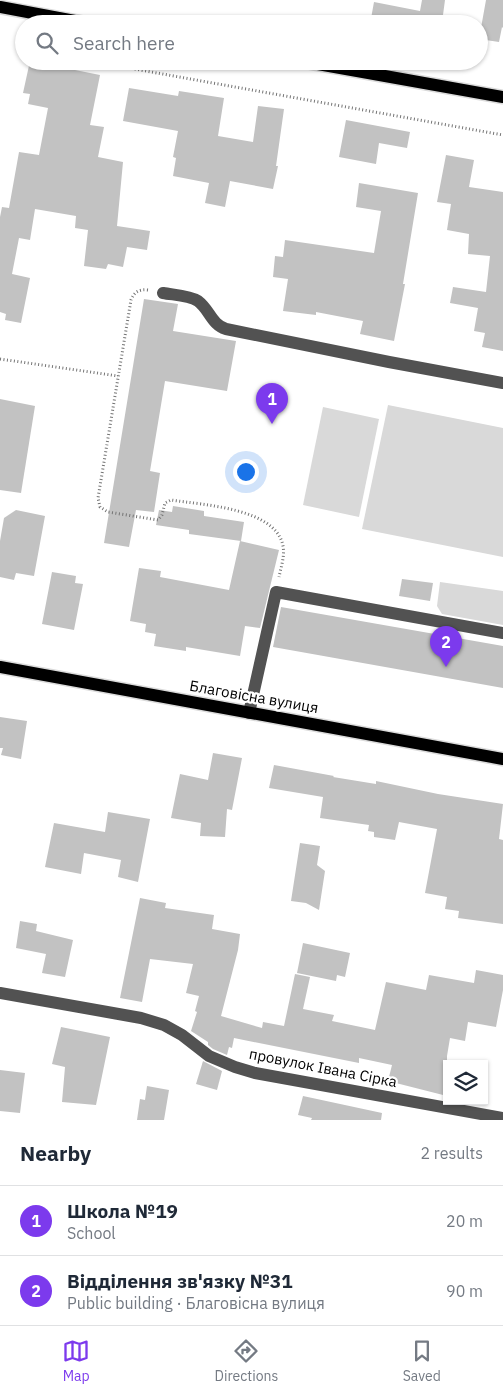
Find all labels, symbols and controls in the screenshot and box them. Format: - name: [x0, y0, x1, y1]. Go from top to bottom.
- search box: [15, 15, 488, 70]
- icon: search: [33, 29, 61, 57]
- text: Search here: [73, 31, 175, 55]
- pin: 1: [256, 383, 288, 424]
- your location: [233, 459, 259, 485]
- pin: 2: [430, 626, 462, 667]
- street label: Благовісна вулиця: [188, 676, 320, 717]
- street label: провулок Івана Сірка: [247, 1044, 399, 1091]
- map controls: [443, 1060, 488, 1105]
- button: layers: [443, 1060, 488, 1105]
- text: Nearby: [20, 1139, 91, 1167]
- text: 2 results: [420, 1143, 483, 1163]
- text: Школа №19: [67, 1199, 178, 1223]
- text: 1: [31, 1211, 41, 1231]
- text: 20 m: [446, 1211, 483, 1231]
- text: School: [67, 1223, 116, 1243]
- text: Відділення зв'язку №31: [67, 1269, 293, 1293]
- text: 2: [31, 1281, 41, 1301]
- text: 90 m: [446, 1281, 483, 1301]
- text: Public building · Благовісна вулиця: [67, 1293, 325, 1313]
- tab: Map: [62, 1337, 90, 1385]
- tab: Directions: [215, 1337, 278, 1385]
- tab: Saved: [403, 1337, 441, 1385]

